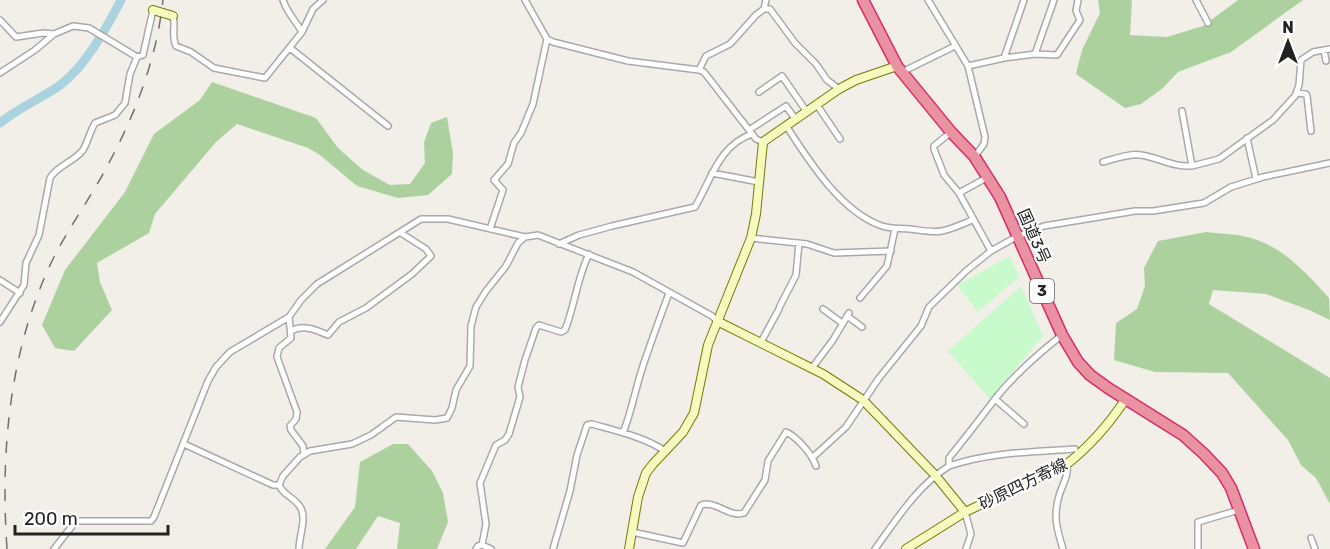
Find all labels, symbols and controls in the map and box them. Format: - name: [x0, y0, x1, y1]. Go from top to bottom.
- north arrow: [1258, 12, 1318, 72]
- text: N: [1282, 18, 1294, 37]
- street label: 国道3号: [1014, 206, 1054, 266]
- road number: 3: [1030, 279, 1054, 303]
- street label: 砂原四方寄線: [976, 454, 1070, 514]
- scale bar: [15, 498, 168, 536]
- text: 200 m: [24, 508, 78, 530]

